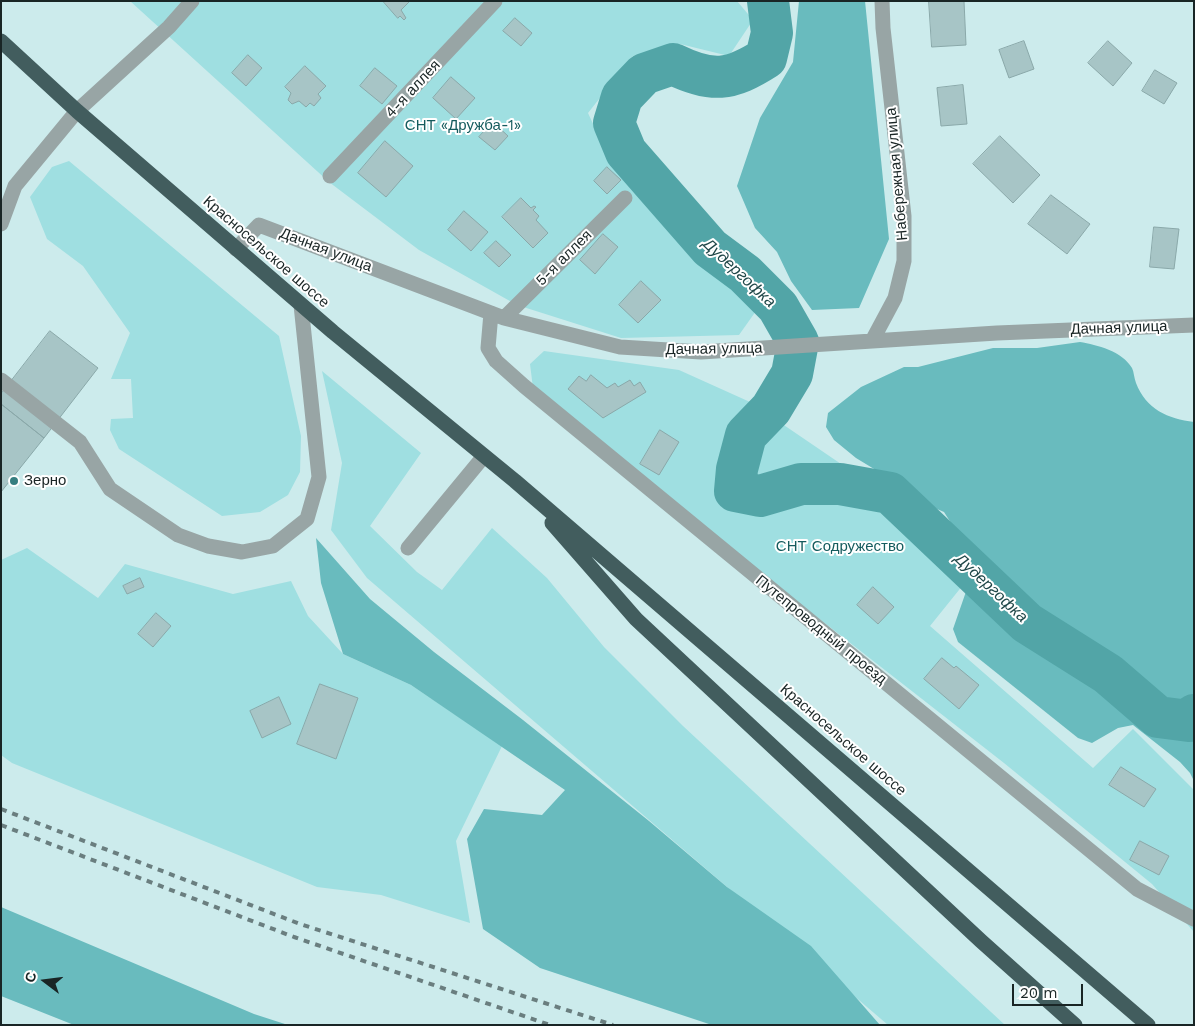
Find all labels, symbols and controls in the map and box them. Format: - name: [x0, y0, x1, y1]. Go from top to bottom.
- street label: 4-я аллея: [382, 56, 444, 122]
- street label: Набережная улица: [882, 107, 912, 241]
- park label: СНТ «Дружба-1»: [405, 117, 521, 135]
- street label: Красносельское шоссе: [199, 192, 333, 312]
- street label: Дачная улица: [277, 224, 375, 276]
- street label: 5-я аллея: [532, 226, 596, 290]
- water label: Дудергофка: [699, 234, 779, 312]
- street label: Дачная улица: [1070, 317, 1168, 339]
- street label: Дачная улица: [665, 339, 763, 359]
- place label: Зерно: [24, 472, 66, 490]
- marker: Зерно: [8, 475, 20, 487]
- park label: СНТ Содружество: [776, 538, 904, 556]
- water label: Дудергофка: [951, 549, 1031, 627]
- street label: Путепроводный проезд: [752, 572, 890, 688]
- street label: Красносельское шоссе: [776, 680, 910, 800]
- north arrow: [20, 956, 70, 1006]
- text: С: [21, 970, 40, 984]
- scale bar: [1015, 974, 1086, 1006]
- text: 20 m: [1020, 984, 1058, 1002]

